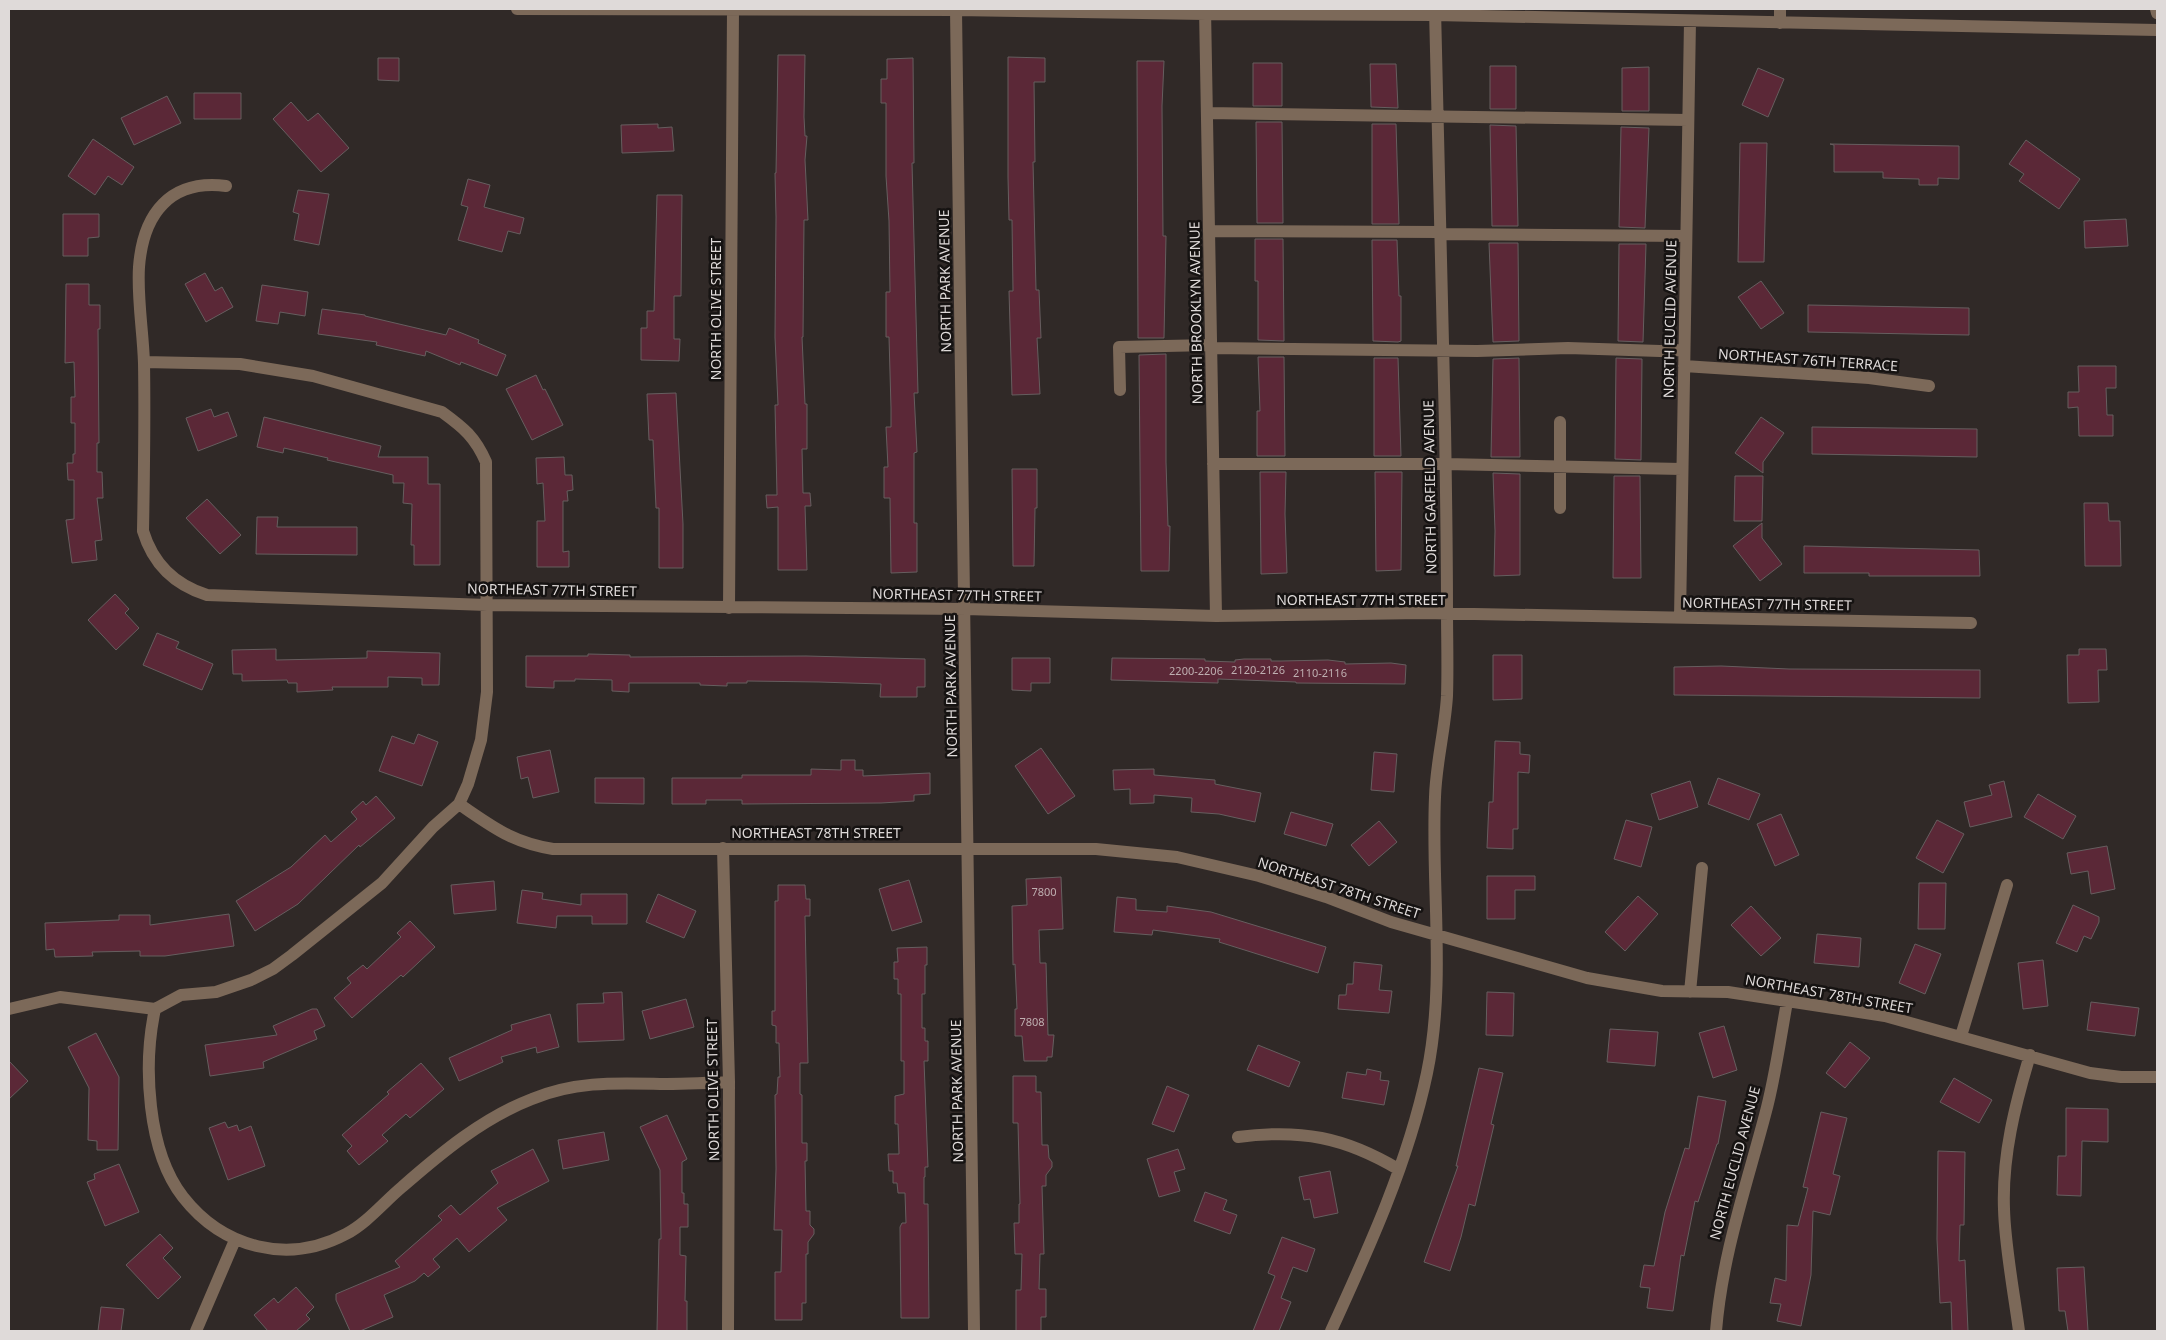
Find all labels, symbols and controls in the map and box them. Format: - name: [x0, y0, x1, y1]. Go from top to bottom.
- street label: NORTH PARK AVENUE: [934, 209, 955, 353]
- street label: NORTH BROOKLYN AVENUE: [1184, 221, 1207, 405]
- street label: NORTH OLIVE STREET: [706, 238, 725, 380]
- street label: NORTH EUCLID AVENUE: [1659, 240, 1680, 398]
- street label: NORTHEAST 76TH TERRACE: [1717, 344, 1899, 375]
- street label: NORTH GARFIELD AVENUE: [1418, 400, 1441, 574]
- street label: NORTHEAST 77TH STREET: [467, 579, 637, 600]
- street label: NORTHEAST 77TH STREET: [872, 584, 1042, 605]
- street label: NORTHEAST 77TH STREET: [1276, 590, 1446, 609]
- street label: NORTHEAST 77TH STREET: [1682, 593, 1852, 614]
- street label: NORTH PARK AVENUE: [940, 614, 961, 758]
- house number: 2120-2126: [1231, 662, 1285, 677]
- house number: 2200-2206: [1169, 663, 1223, 678]
- house number: 2110-2116: [1293, 665, 1347, 680]
- street label: NORTHEAST 78TH STREET: [731, 823, 901, 842]
- street label: NORTHEAST 78TH STREET: [1256, 852, 1423, 923]
- house number: 7800: [1031, 884, 1057, 899]
- street label: NORTHEAST 78TH STREET: [1744, 969, 1914, 1018]
- house number: 7808: [1019, 1014, 1045, 1029]
- street label: NORTH OLIVE STREET: [702, 1018, 723, 1161]
- street label: NORTH PARK AVENUE: [946, 1019, 967, 1163]
- street label: NORTH EUCLID AVENUE: [1705, 1084, 1764, 1242]

